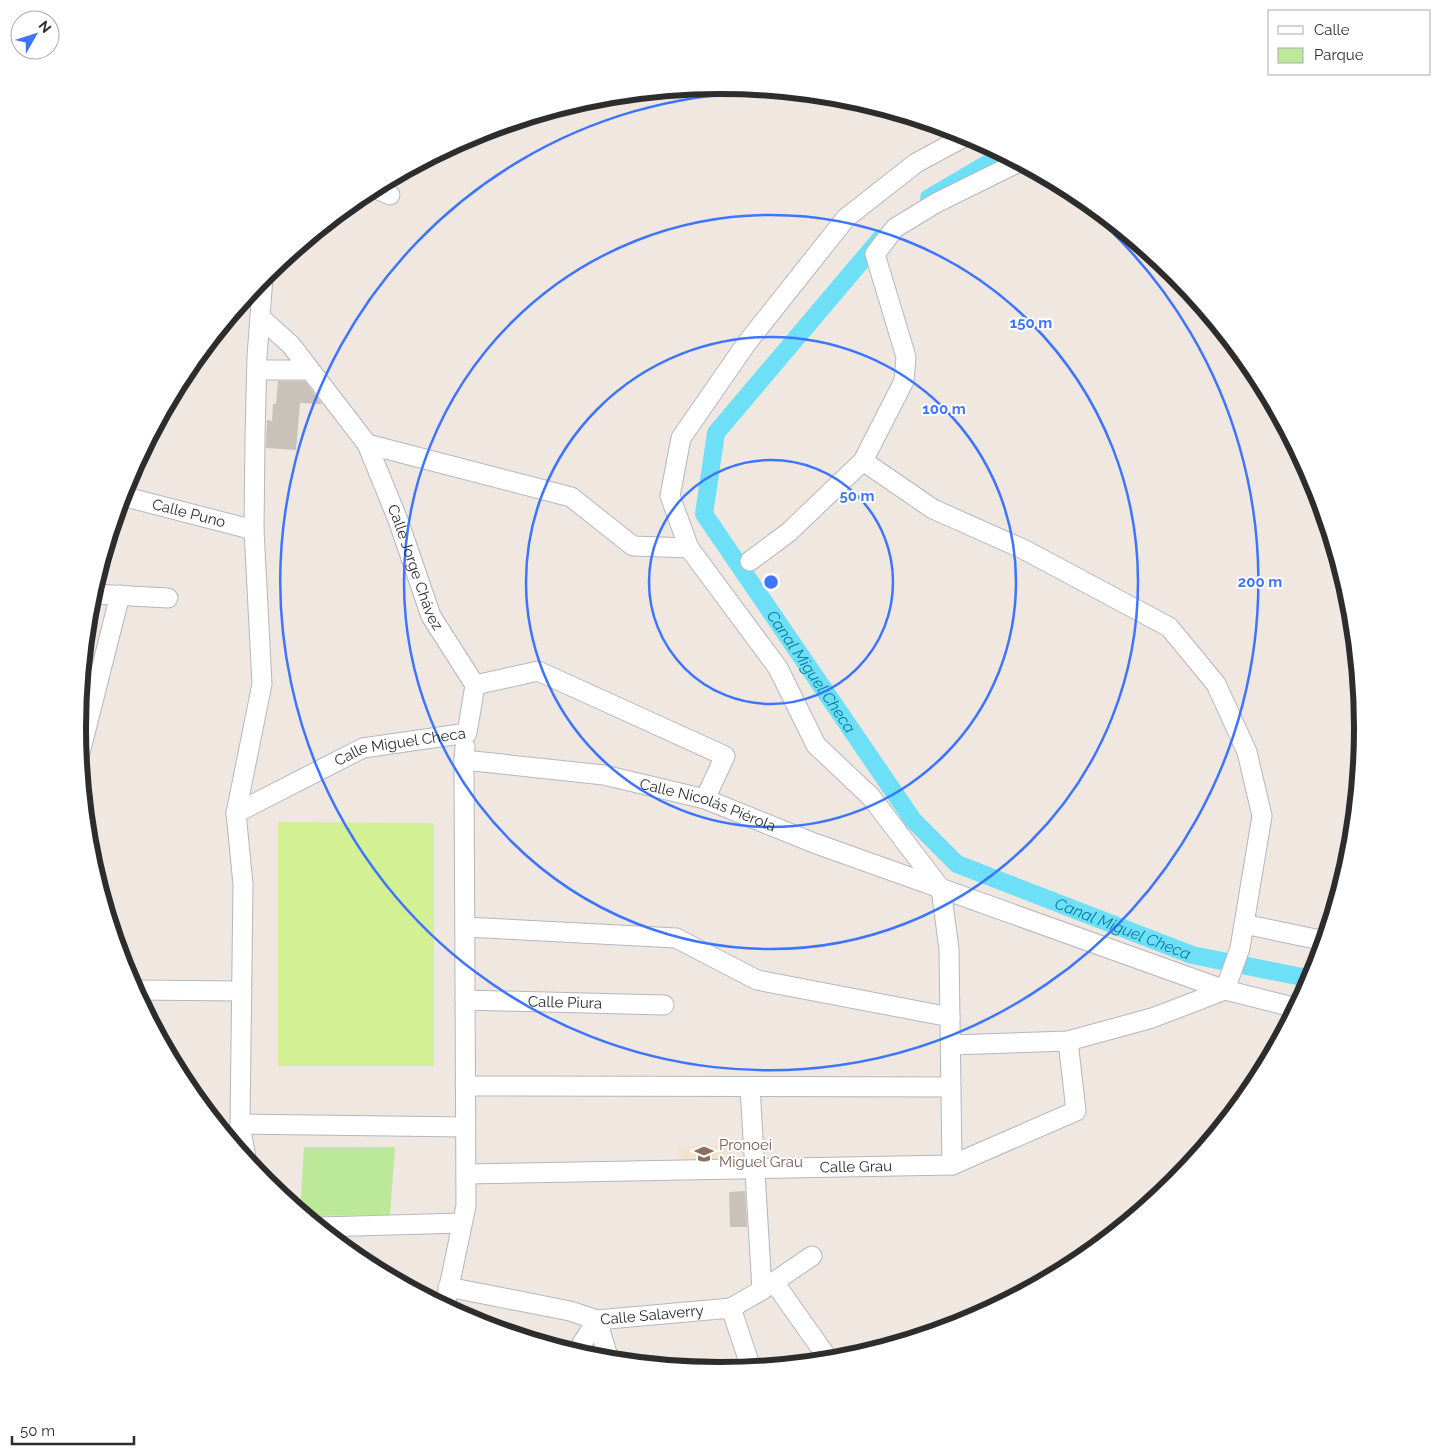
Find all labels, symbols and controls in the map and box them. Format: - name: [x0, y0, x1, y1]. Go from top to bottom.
- north arrow: [10, 10, 60, 60]
- legend: [1268, 10, 1431, 75]
- text: N: [36, 18, 55, 36]
- text: Calle: [1314, 21, 1350, 39]
- text: Parque: [1314, 46, 1364, 64]
- text: 150 m: [1010, 314, 1052, 332]
- text: 100 m: [922, 400, 966, 418]
- text: 50 m: [839, 487, 875, 505]
- street label: Calle Puno: [150, 495, 228, 531]
- street label: Calle Jorge Chávez: [384, 502, 447, 634]
- centre of rings: [762, 573, 780, 591]
- text: 200 m: [1238, 573, 1282, 591]
- water label: Canal Miguel Checa: [763, 607, 860, 737]
- street label: Calle Miguel Checa: [331, 724, 467, 770]
- street label: Calle Nicolás Piérola: [638, 775, 778, 836]
- water label: Canal Miguel Checa: [1052, 893, 1194, 963]
- street label: Calle Piura: [528, 993, 602, 1012]
- place label: Pronoei Miguel Grau: [719, 1136, 803, 1171]
- school or university icon: Pronoei Miguel Grau: [693, 1143, 715, 1165]
- street label: Calle Grau: [820, 1157, 892, 1176]
- street label: Calle Salaverry: [599, 1301, 705, 1329]
- scale bar: [12, 1414, 135, 1446]
- text: 50 m: [20, 1422, 55, 1440]

